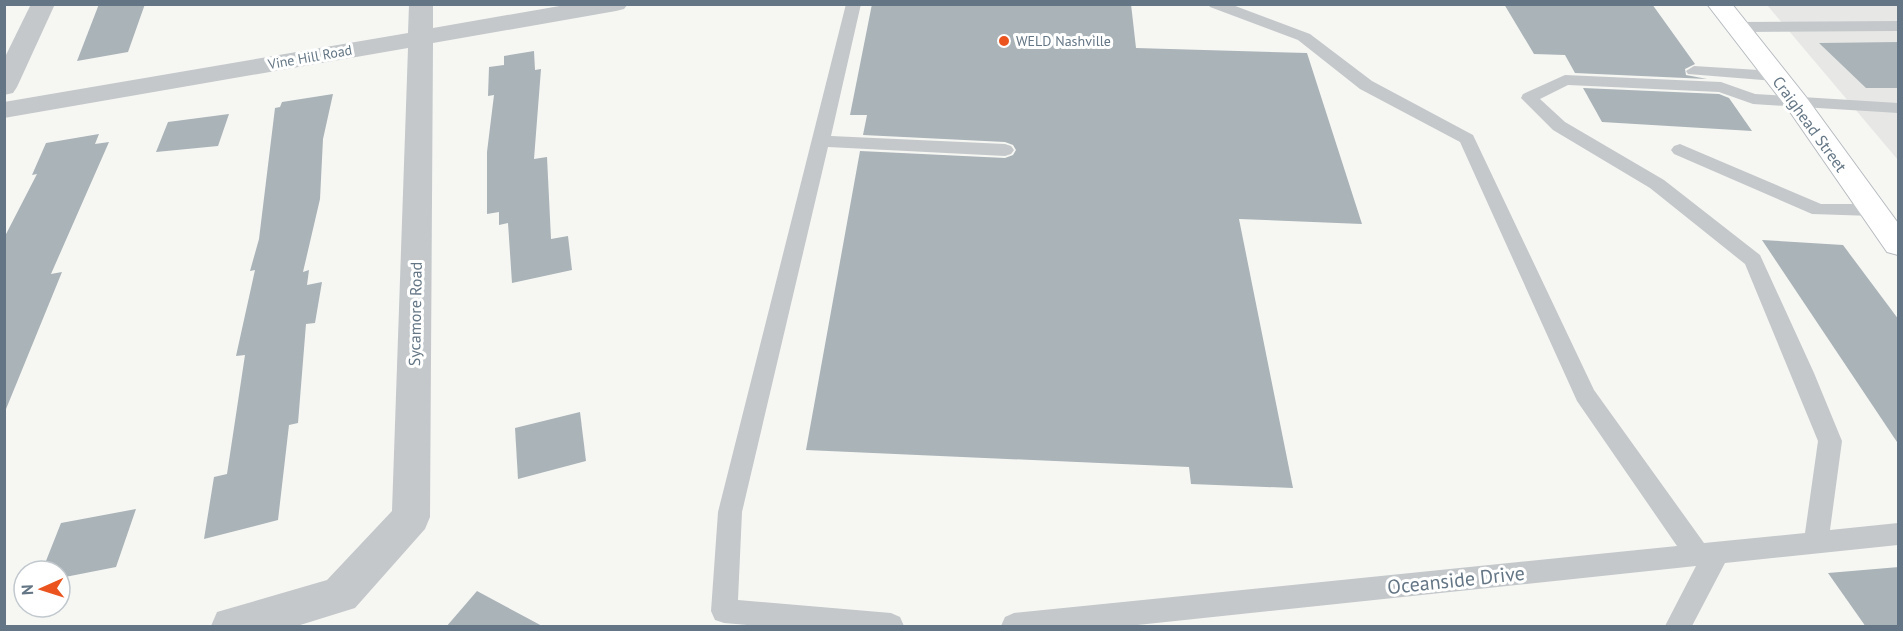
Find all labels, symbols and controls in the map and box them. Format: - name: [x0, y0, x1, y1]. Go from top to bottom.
- place label: WELD Nashville: [1016, 32, 1111, 50]
- marker: WELD Nashville: [997, 34, 1011, 48]
- street label: Vine Hill Road: [266, 41, 353, 73]
- street label: Craighead Street: [1768, 72, 1852, 176]
- street label: Sycamore Road: [404, 262, 426, 366]
- north arrow: [12, 559, 72, 619]
- street label: Oceanside Drive: [1386, 560, 1526, 600]
- text: N: [17, 584, 37, 596]

